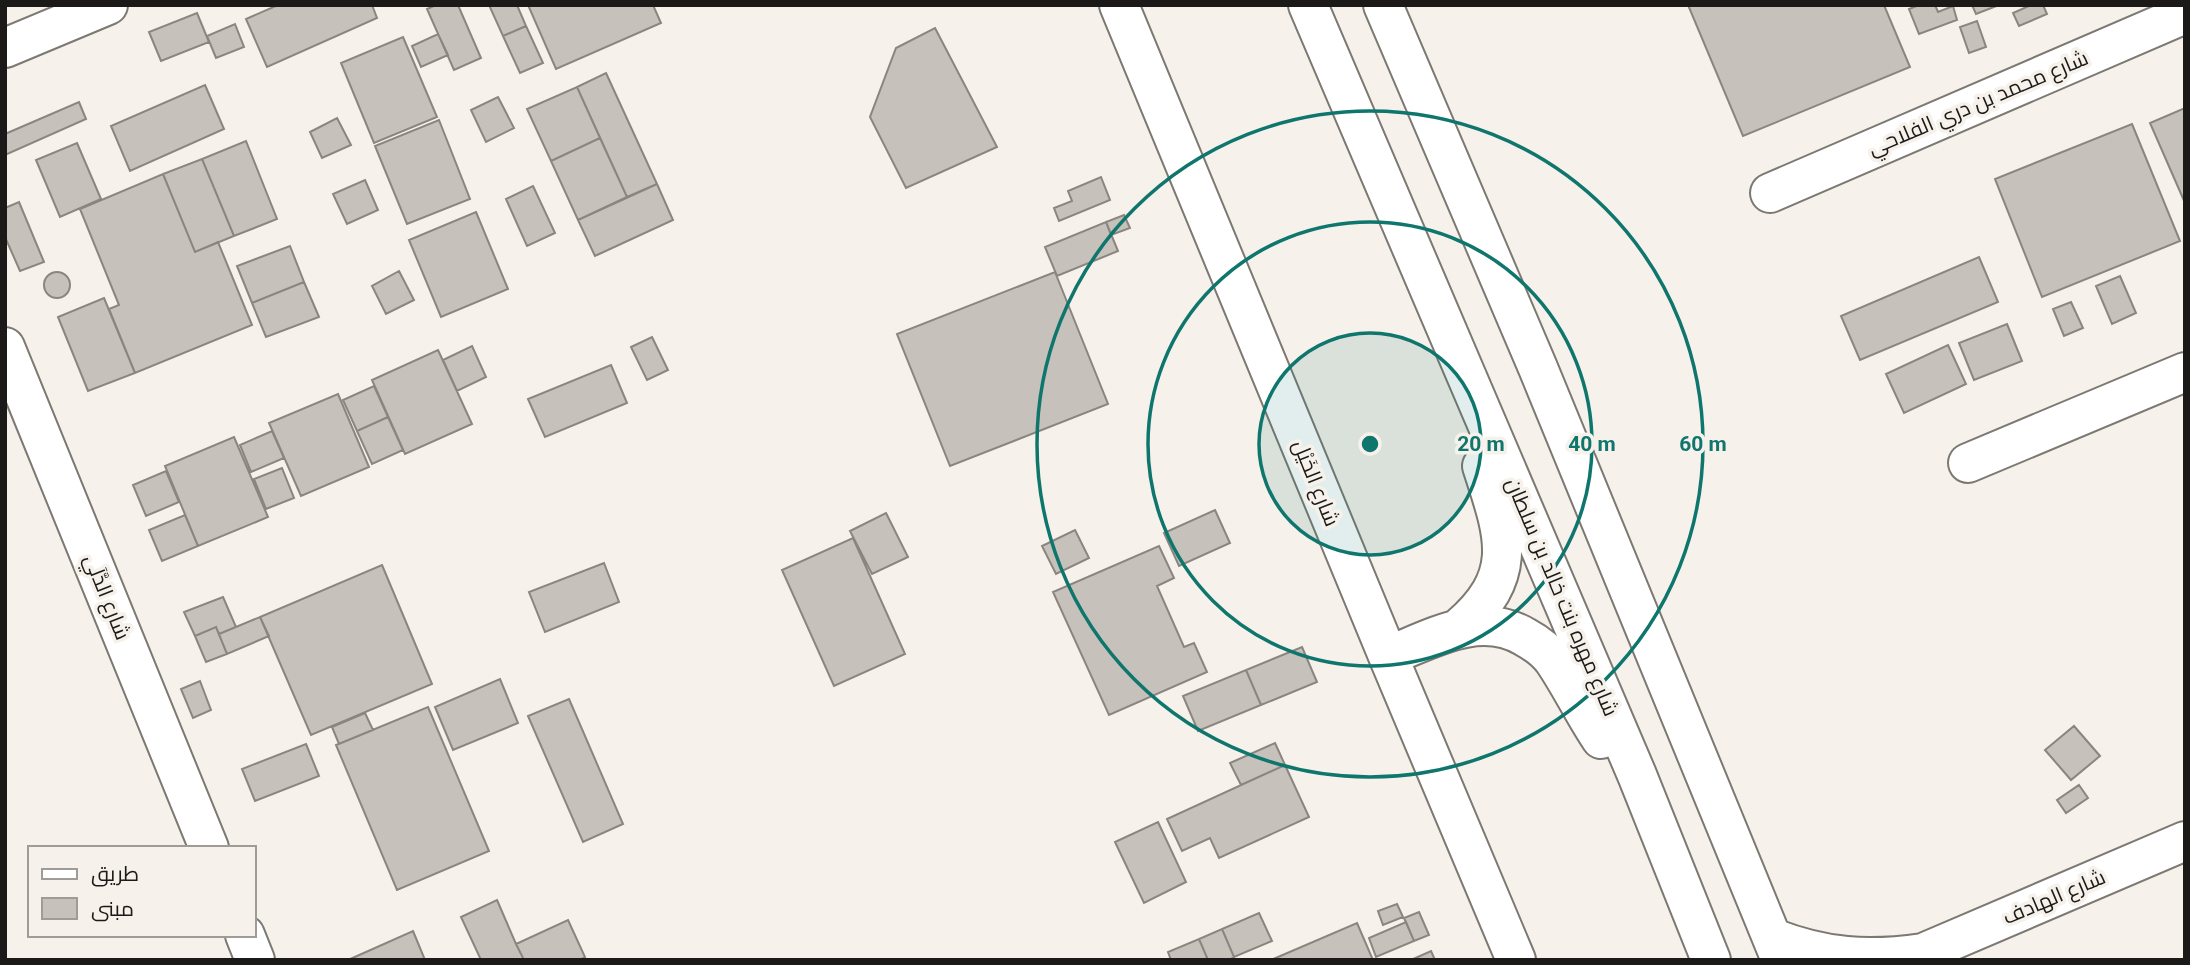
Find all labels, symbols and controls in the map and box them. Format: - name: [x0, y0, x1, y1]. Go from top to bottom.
- street label: شارع محمد بن دري الفلاحي: [1864, 46, 2093, 164]
- centre of rings: [1358, 432, 1382, 456]
- text: 20 m: [1457, 432, 1505, 456]
- text: 40 m: [1568, 432, 1616, 456]
- text: 60 m: [1679, 432, 1727, 456]
- street label: شارع الخَيْل: [1286, 436, 1344, 530]
- street label: شارع مهره بنت خالد بن سلطان: [1499, 474, 1623, 720]
- street label: شارع الدَّلَي: [75, 551, 135, 645]
- legend: [28, 846, 256, 937]
- text: طريق: [91, 862, 139, 887]
- street label: شارع الهادف: [1999, 865, 2110, 931]
- text: مبنى: [91, 897, 134, 922]

